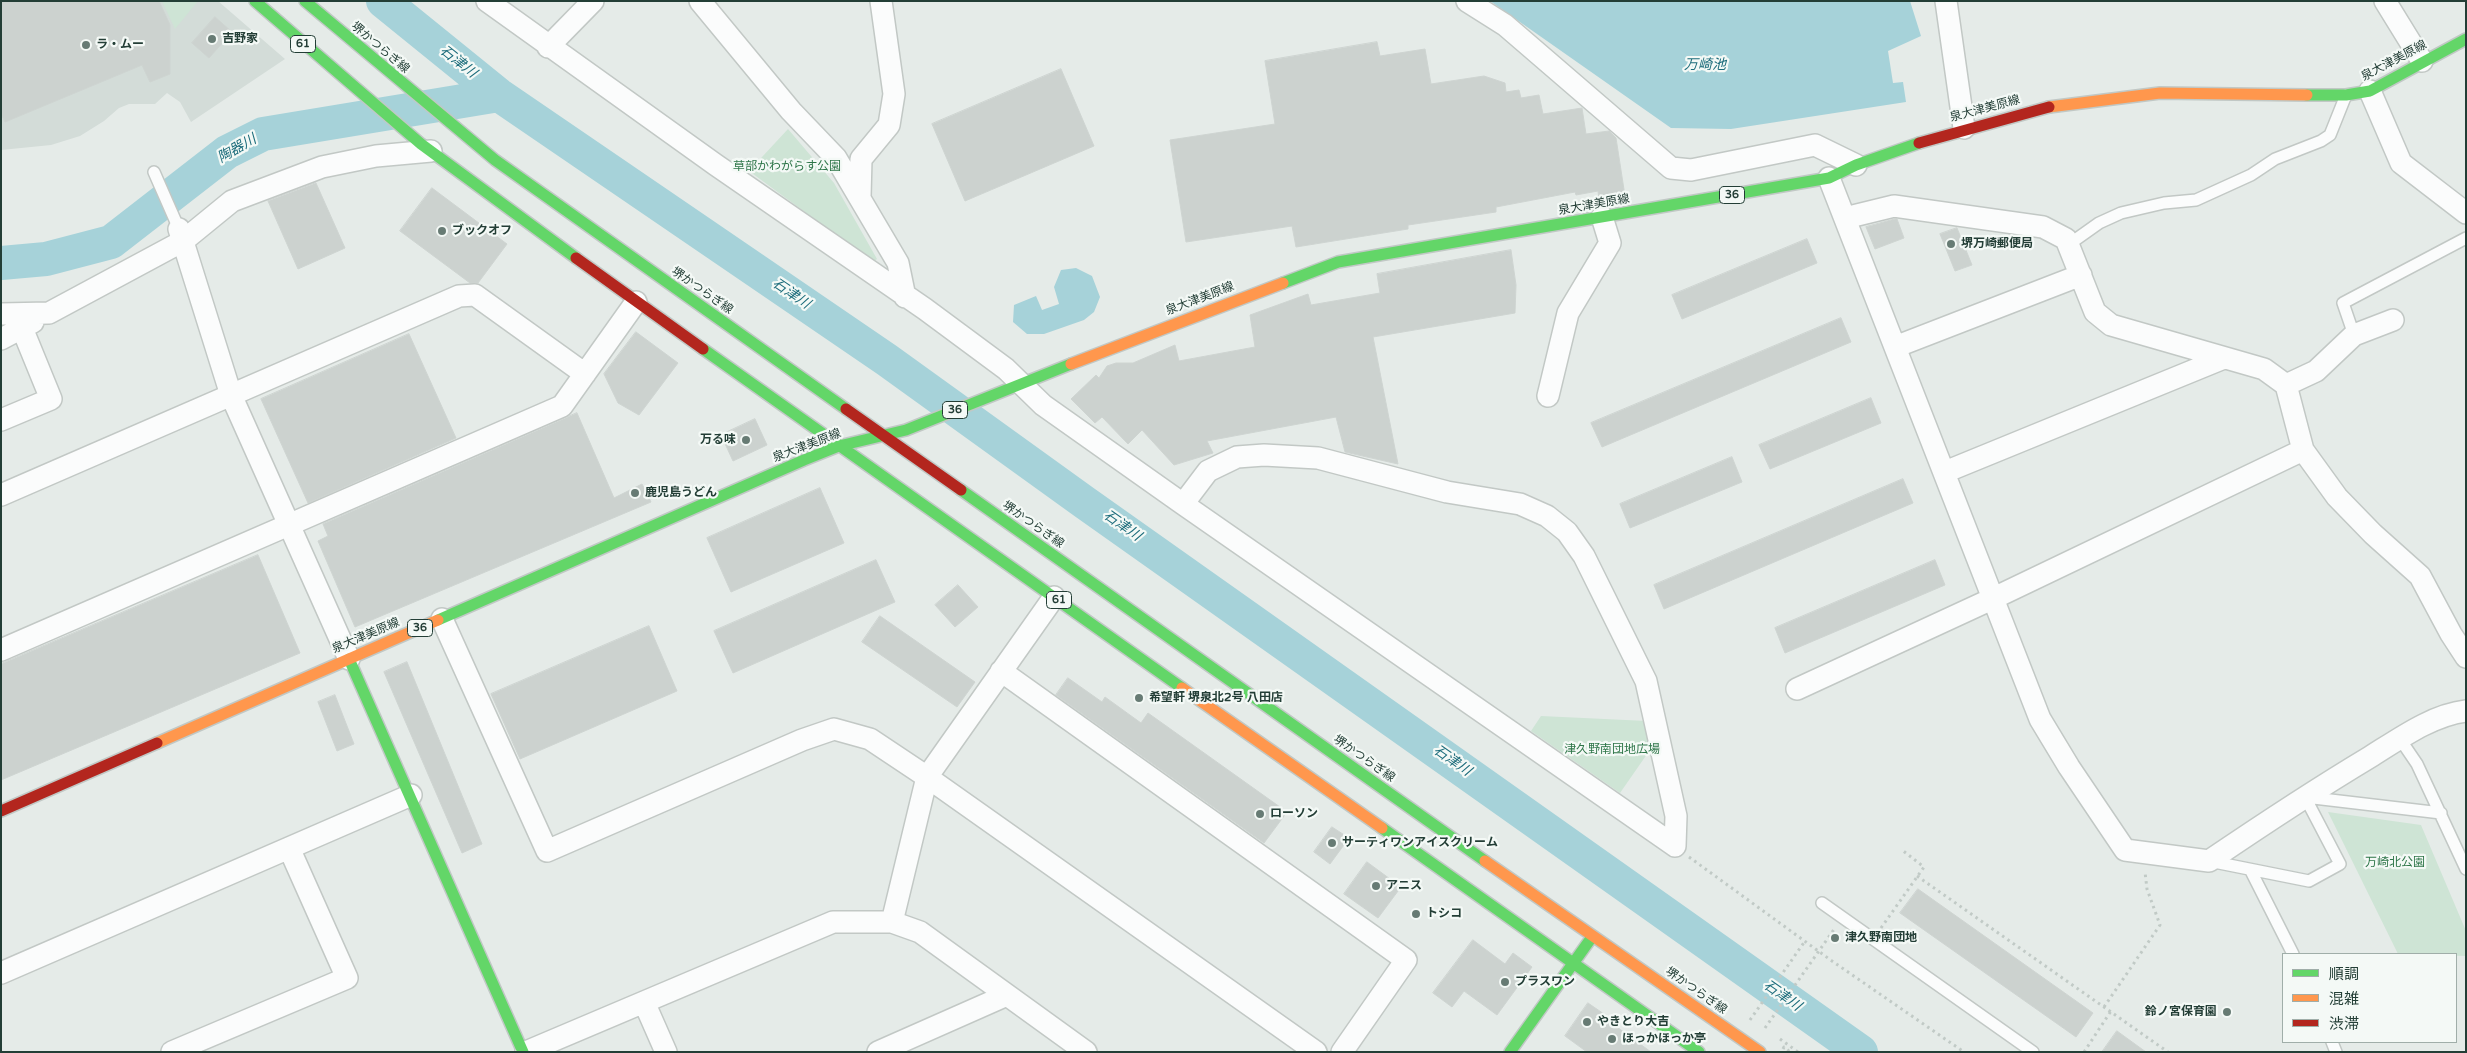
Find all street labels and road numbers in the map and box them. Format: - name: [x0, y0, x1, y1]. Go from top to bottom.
- street label: 堺かつらぎ線: [348, 19, 412, 77]
- road number: 61: [290, 36, 316, 52]
- street label: 泉大津美原線: [2359, 38, 2429, 84]
- street label: 泉大津美原線: [1948, 93, 2022, 125]
- road number: 36: [1720, 186, 1744, 204]
- street label: 泉大津美原線: [1557, 192, 1631, 218]
- street label: 堺かつらぎ線: [668, 264, 736, 318]
- street label: 泉大津美原線: [1164, 279, 1236, 319]
- road number: 36: [942, 402, 968, 418]
- street label: 泉大津美原線: [771, 426, 843, 466]
- street label: 堺かつらぎ線: [999, 498, 1067, 552]
- road number: 61: [1046, 592, 1072, 608]
- street label: 泉大津美原線: [330, 615, 402, 657]
- road number: 36: [408, 620, 432, 636]
- street label: 堺かつらぎ線: [1330, 732, 1398, 786]
- street label: 堺かつらぎ線: [1662, 964, 1730, 1018]

